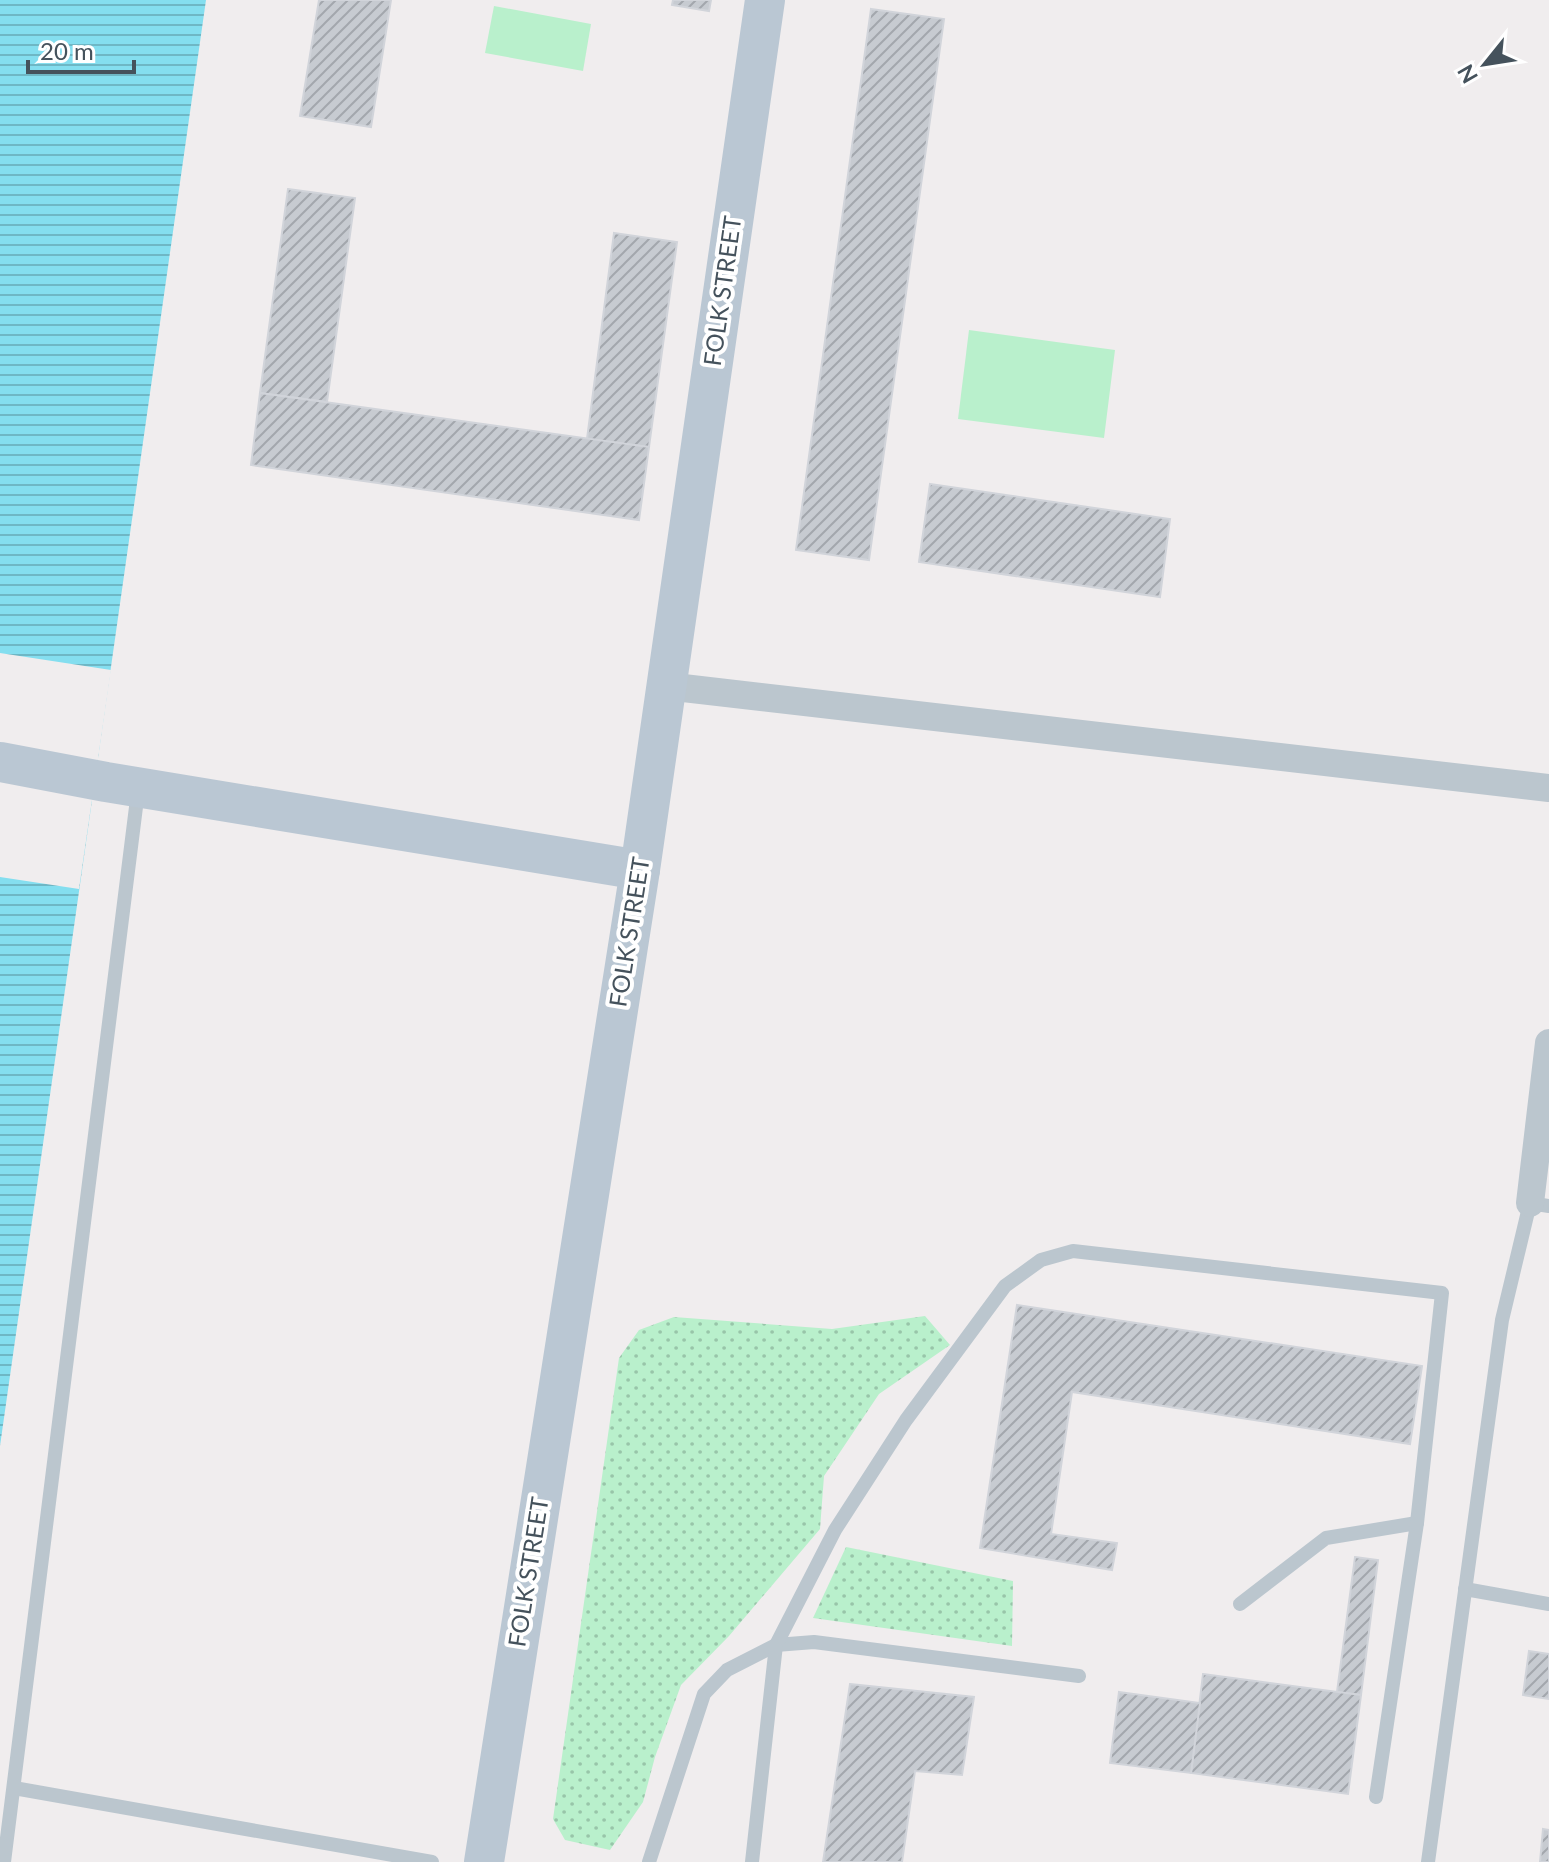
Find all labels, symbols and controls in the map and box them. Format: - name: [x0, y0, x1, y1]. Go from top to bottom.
- scale bar: [28, 24, 134, 74]
- north arrow: [1445, 24, 1525, 104]
- text: 20 m: [40, 36, 94, 65]
- text: N: [1451, 60, 1483, 88]
- street label: FOLK STREET: [697, 214, 746, 368]
- street label: FOLK STREET: [602, 855, 655, 1009]
- street label: FOLK STREET: [501, 1495, 554, 1649]

